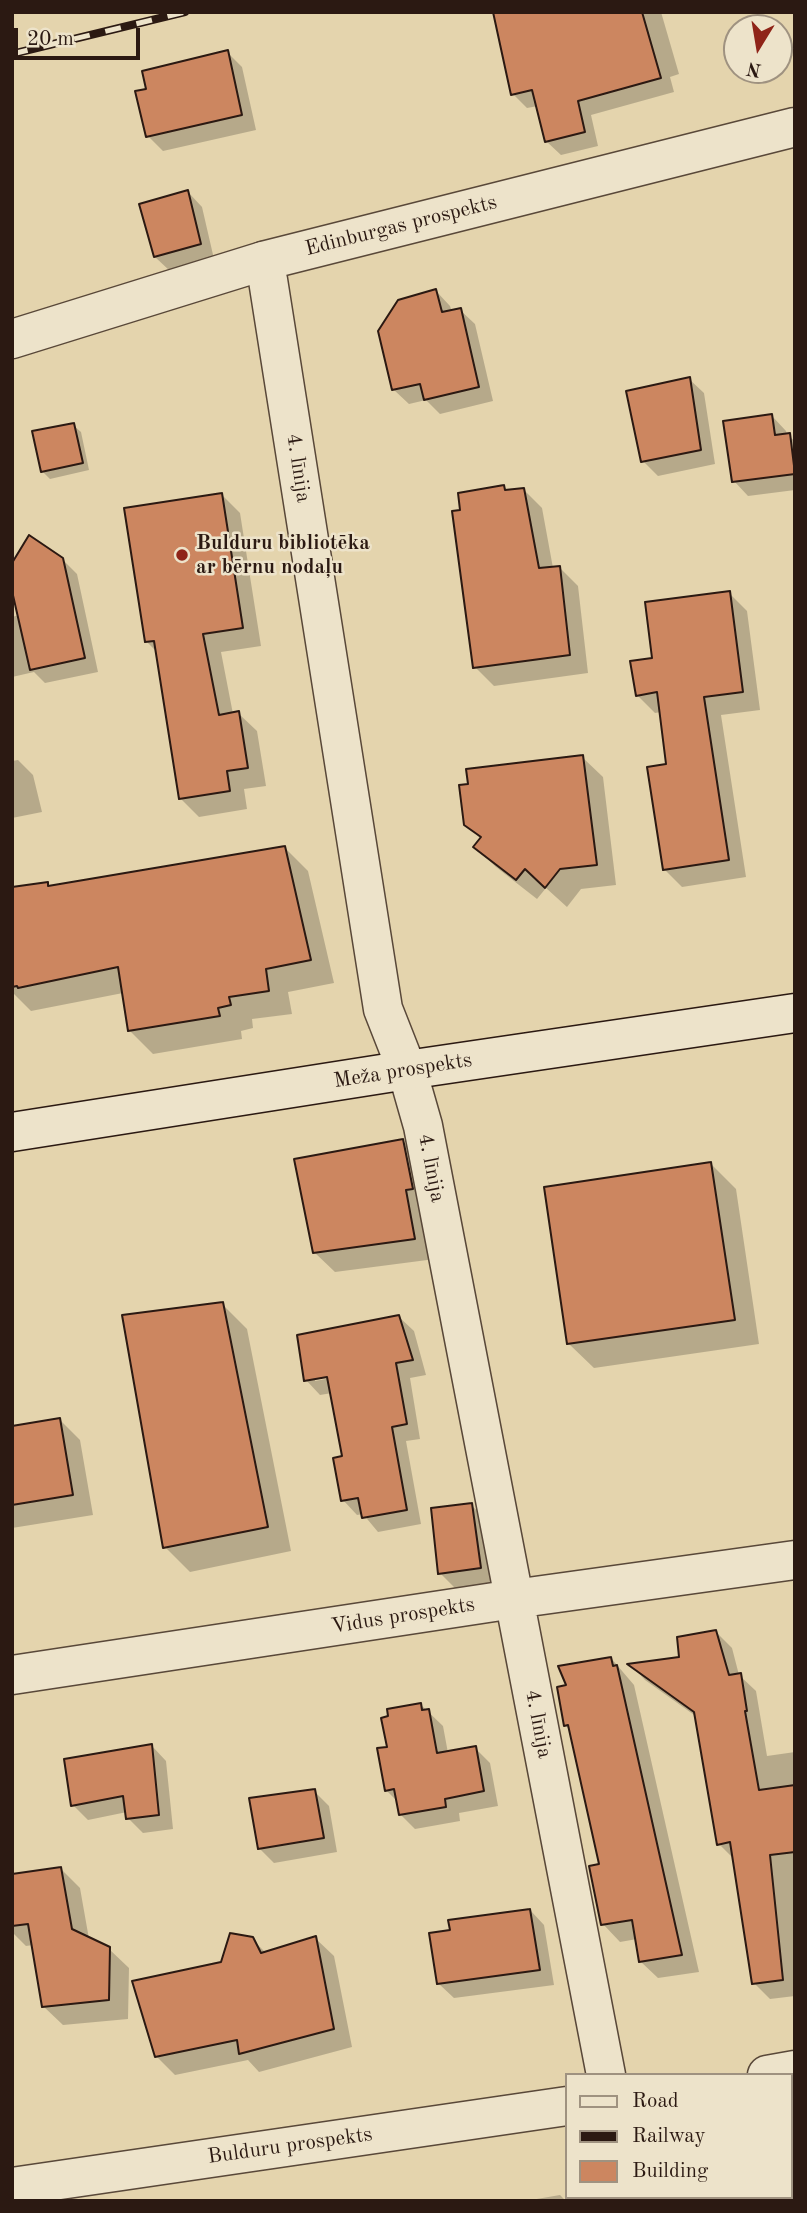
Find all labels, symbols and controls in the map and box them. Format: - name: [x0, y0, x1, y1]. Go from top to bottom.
- scale bar: [18, 14, 144, 58]
- north arrow: [723, 14, 793, 84]
- text: 20 m: [27, 29, 74, 50]
- text: N: [745, 57, 763, 79]
- street label: Edinburgas prospekts: [303, 190, 499, 262]
- street label: 4. līnija: [280, 432, 316, 504]
- place label: Bulduru bibliotēka ar bērnu nodaļu: [196, 530, 370, 580]
- marker: Bulduru bibliotēka ar bērnu nodaļu: [174, 547, 190, 563]
- street label: Meža prospekts: [332, 1048, 474, 1094]
- street label: 4. līnija: [412, 1132, 450, 1204]
- street label: Vidus prospekts: [329, 1592, 477, 1640]
- street label: 4. līnija: [519, 1688, 557, 1760]
- legend: [566, 2073, 793, 2199]
- text: Road: [632, 2091, 679, 2112]
- street label: Bulduru prospekts: [206, 2122, 374, 2170]
- text: Railway: [632, 2126, 706, 2147]
- text: Building: [632, 2161, 708, 2182]

